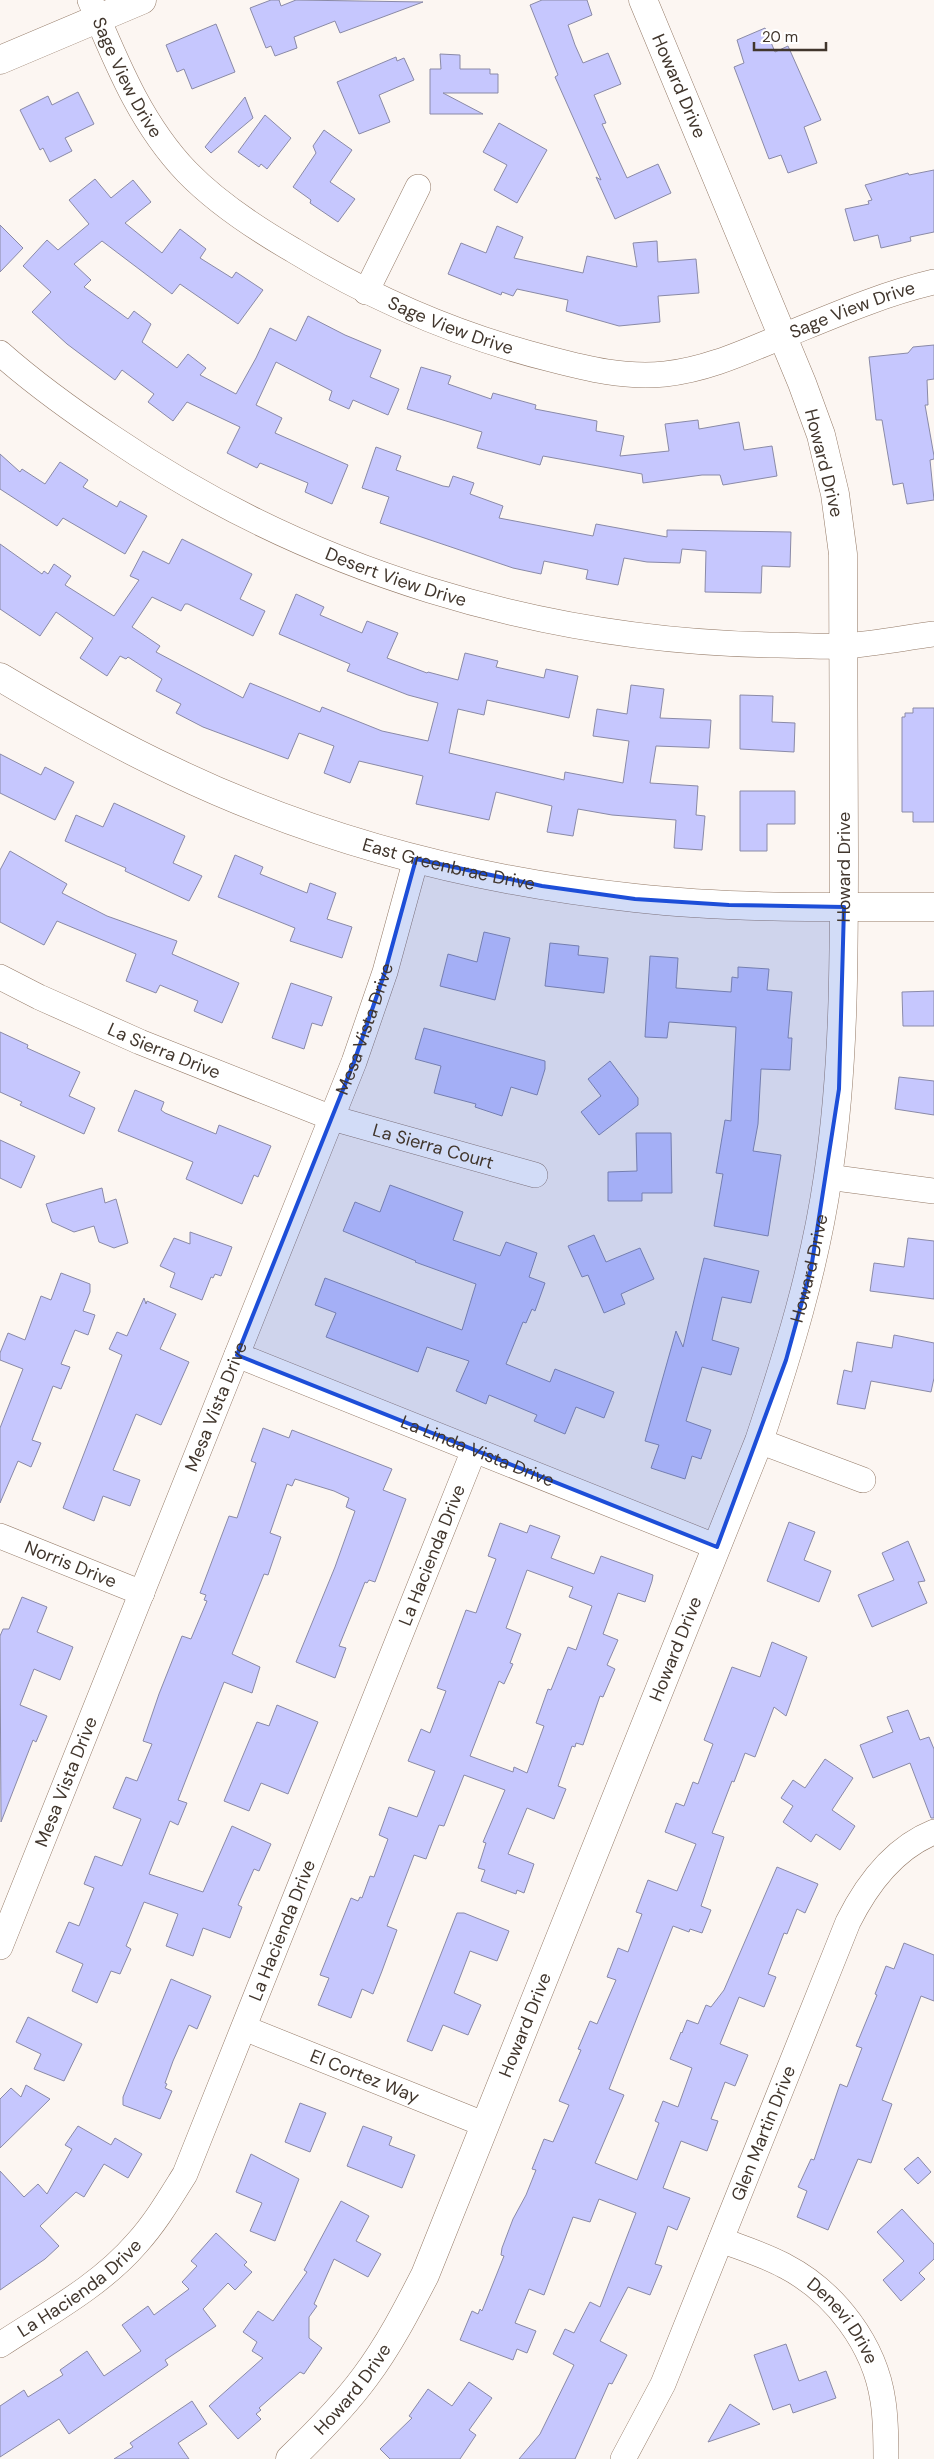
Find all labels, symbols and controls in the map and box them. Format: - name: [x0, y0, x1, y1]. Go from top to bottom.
- street label: Sage View Drive: [87, 14, 168, 143]
- scale bar: [754, 20, 826, 52]
- text: 20 m: [762, 27, 798, 47]
- street label: Howard Drive: [646, 30, 712, 142]
- street label: Sage View Drive: [786, 276, 918, 344]
- street label: Sage View Drive: [384, 291, 516, 360]
- street label: Howard Drive: [799, 406, 849, 520]
- street label: Desert View Drive: [322, 542, 469, 612]
- street label: Howard Drive: [832, 812, 856, 923]
- street label: East Greenbrae Drive: [360, 832, 537, 896]
- street label: Mesa Vista Drive: [330, 960, 399, 1098]
- street label: La Sierra Drive: [104, 1017, 224, 1085]
- street label: La Sierra Court: [370, 1118, 496, 1175]
- street label: Howard Drive: [785, 1212, 833, 1325]
- street label: Mesa Vista Drive: [179, 1338, 253, 1475]
- street label: La Linda Vista Drive: [397, 1410, 558, 1493]
- street label: La Hacienda Drive: [393, 1481, 471, 1629]
- street label: Norris Drive: [21, 1535, 120, 1594]
- street label: Howard Drive: [644, 1593, 707, 1705]
- street label: Mesa Vista Drive: [29, 1713, 103, 1850]
- street label: La Hacienda Drive: [243, 1856, 321, 2004]
- street label: Howard Drive: [493, 1969, 557, 2081]
- street label: El Cortez Way: [307, 2044, 423, 2109]
- street label: Glen Martin Drive: [725, 2062, 801, 2205]
- street label: La Hacienda Drive: [13, 2234, 147, 2343]
- street label: Denevi Drive: [802, 2272, 884, 2367]
- street label: Howard Drive: [309, 2339, 397, 2440]

